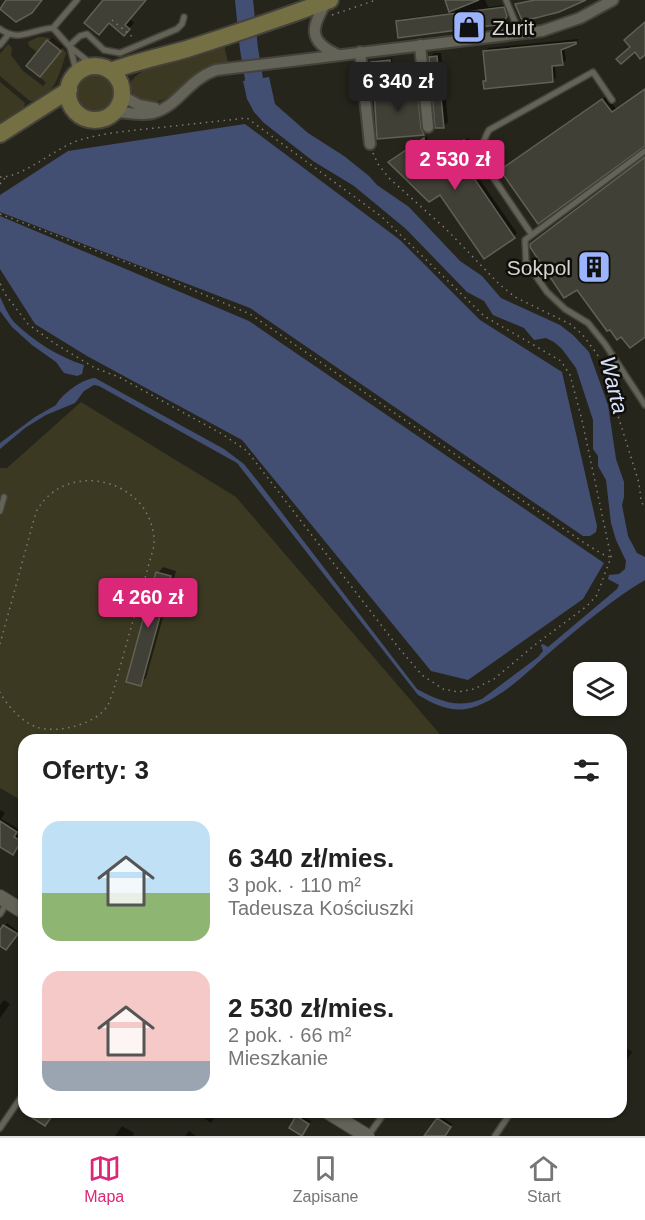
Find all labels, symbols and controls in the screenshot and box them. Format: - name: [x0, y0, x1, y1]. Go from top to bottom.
- shop icon: Zurit: [451, 9, 487, 45]
- place label: Zurit: [492, 16, 534, 39]
- pin: 6 340 zł: [336, 62, 460, 113]
- text: 6 340 zł: [362, 70, 434, 92]
- pin: 2 530 zł: [393, 140, 517, 191]
- text: 2 530 zł: [419, 148, 491, 170]
- building icon: Sokpol: [576, 249, 612, 285]
- place label: Sokpol: [507, 256, 571, 279]
- water label: Warta: [595, 354, 633, 416]
- pin: 4 260 zł: [86, 578, 210, 629]
- text: 4 260 zł: [112, 586, 184, 608]
- map controls: [573, 662, 627, 716]
- button: layers: [573, 662, 627, 716]
- icon: filters: [570, 754, 603, 787]
- text: Oferty: 3: [42, 755, 149, 785]
- text: 6 340 zł/mies.: [228, 843, 394, 873]
- icon: home: [90, 845, 162, 917]
- text: 3 pok. · 110 m²: [228, 874, 361, 896]
- text: Tadeusza Kościuszki: [228, 897, 414, 919]
- text: 2 530 zł/mies.: [228, 993, 394, 1023]
- icon: home: [90, 995, 162, 1067]
- text: 2 pok. · 66 m²: [228, 1024, 351, 1046]
- text: Mieszkanie: [228, 1047, 328, 1069]
- tab: Mapa: [84, 1152, 124, 1206]
- tab: Zapisane: [293, 1152, 359, 1206]
- tab: Start: [527, 1152, 561, 1206]

